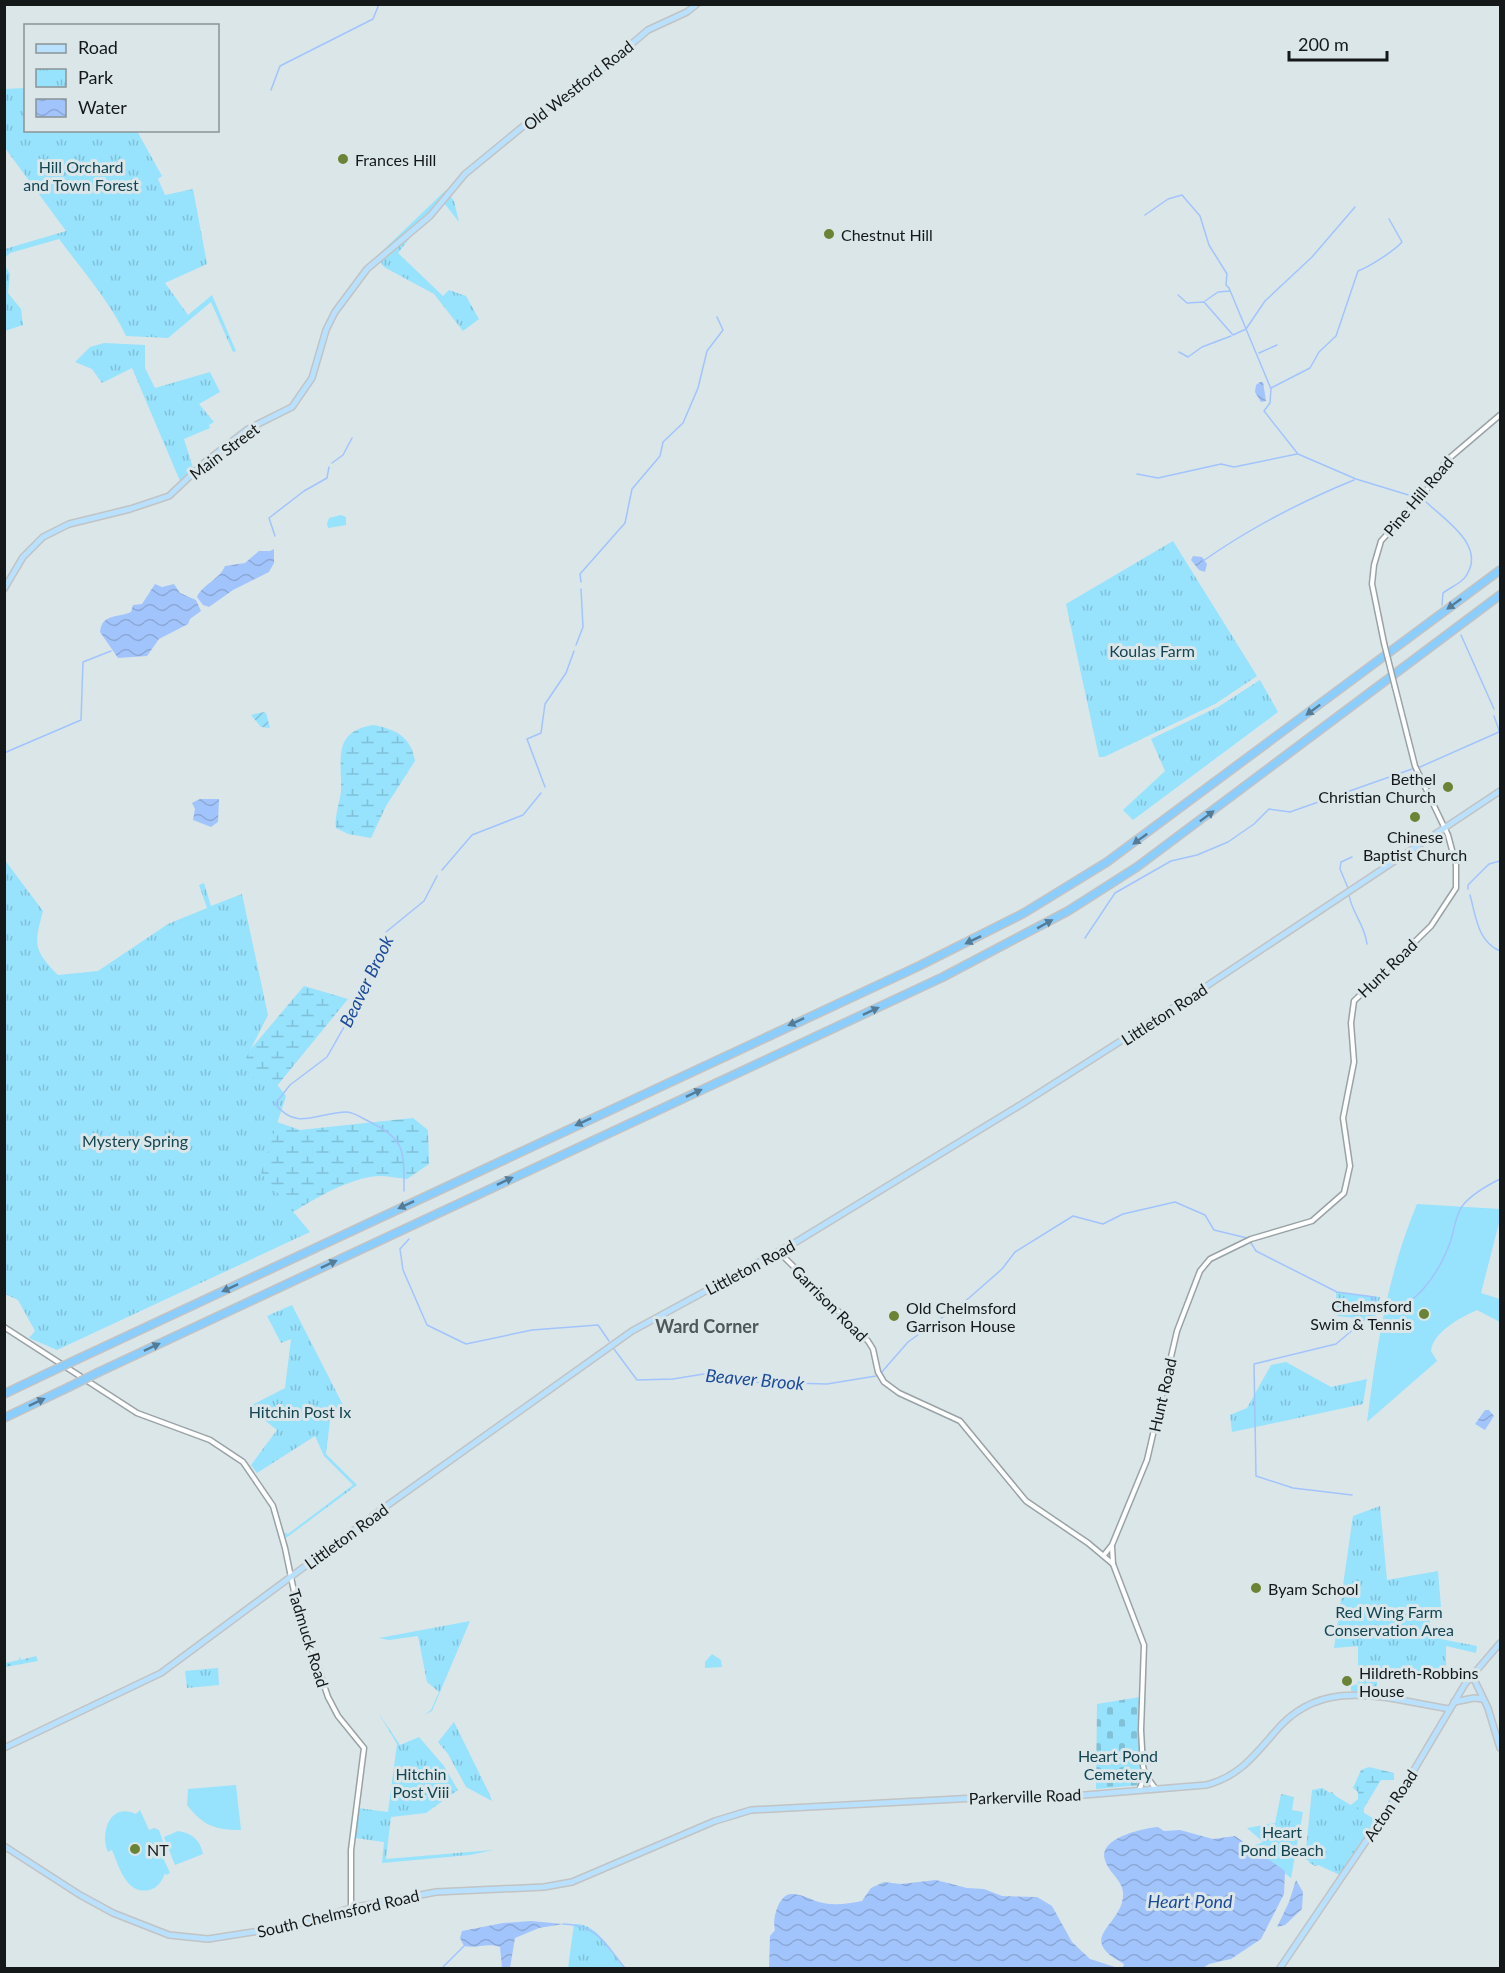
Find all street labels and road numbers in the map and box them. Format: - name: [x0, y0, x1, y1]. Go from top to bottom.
- street label: Old Westford Road: [519, 36, 637, 134]
- street label: Main Street: [186, 419, 262, 483]
- street label: Pine Hill Road: [1379, 452, 1457, 540]
- street label: Hunt Road: [1353, 935, 1421, 1001]
- street label: Littleton Road: [1118, 979, 1210, 1049]
- street label: Littleton Road: [702, 1236, 798, 1298]
- street label: Garrison Road: [788, 1261, 872, 1345]
- street label: Hunt Road: [1144, 1356, 1180, 1434]
- street label: Littleton Road: [301, 1499, 391, 1573]
- street label: Tadmuck Road: [285, 1586, 333, 1690]
- street label: Acton Road: [1359, 1766, 1421, 1844]
- street label: Parkerville Road: [968, 1785, 1082, 1807]
- street label: South Chelmsford Road: [255, 1885, 421, 1941]

